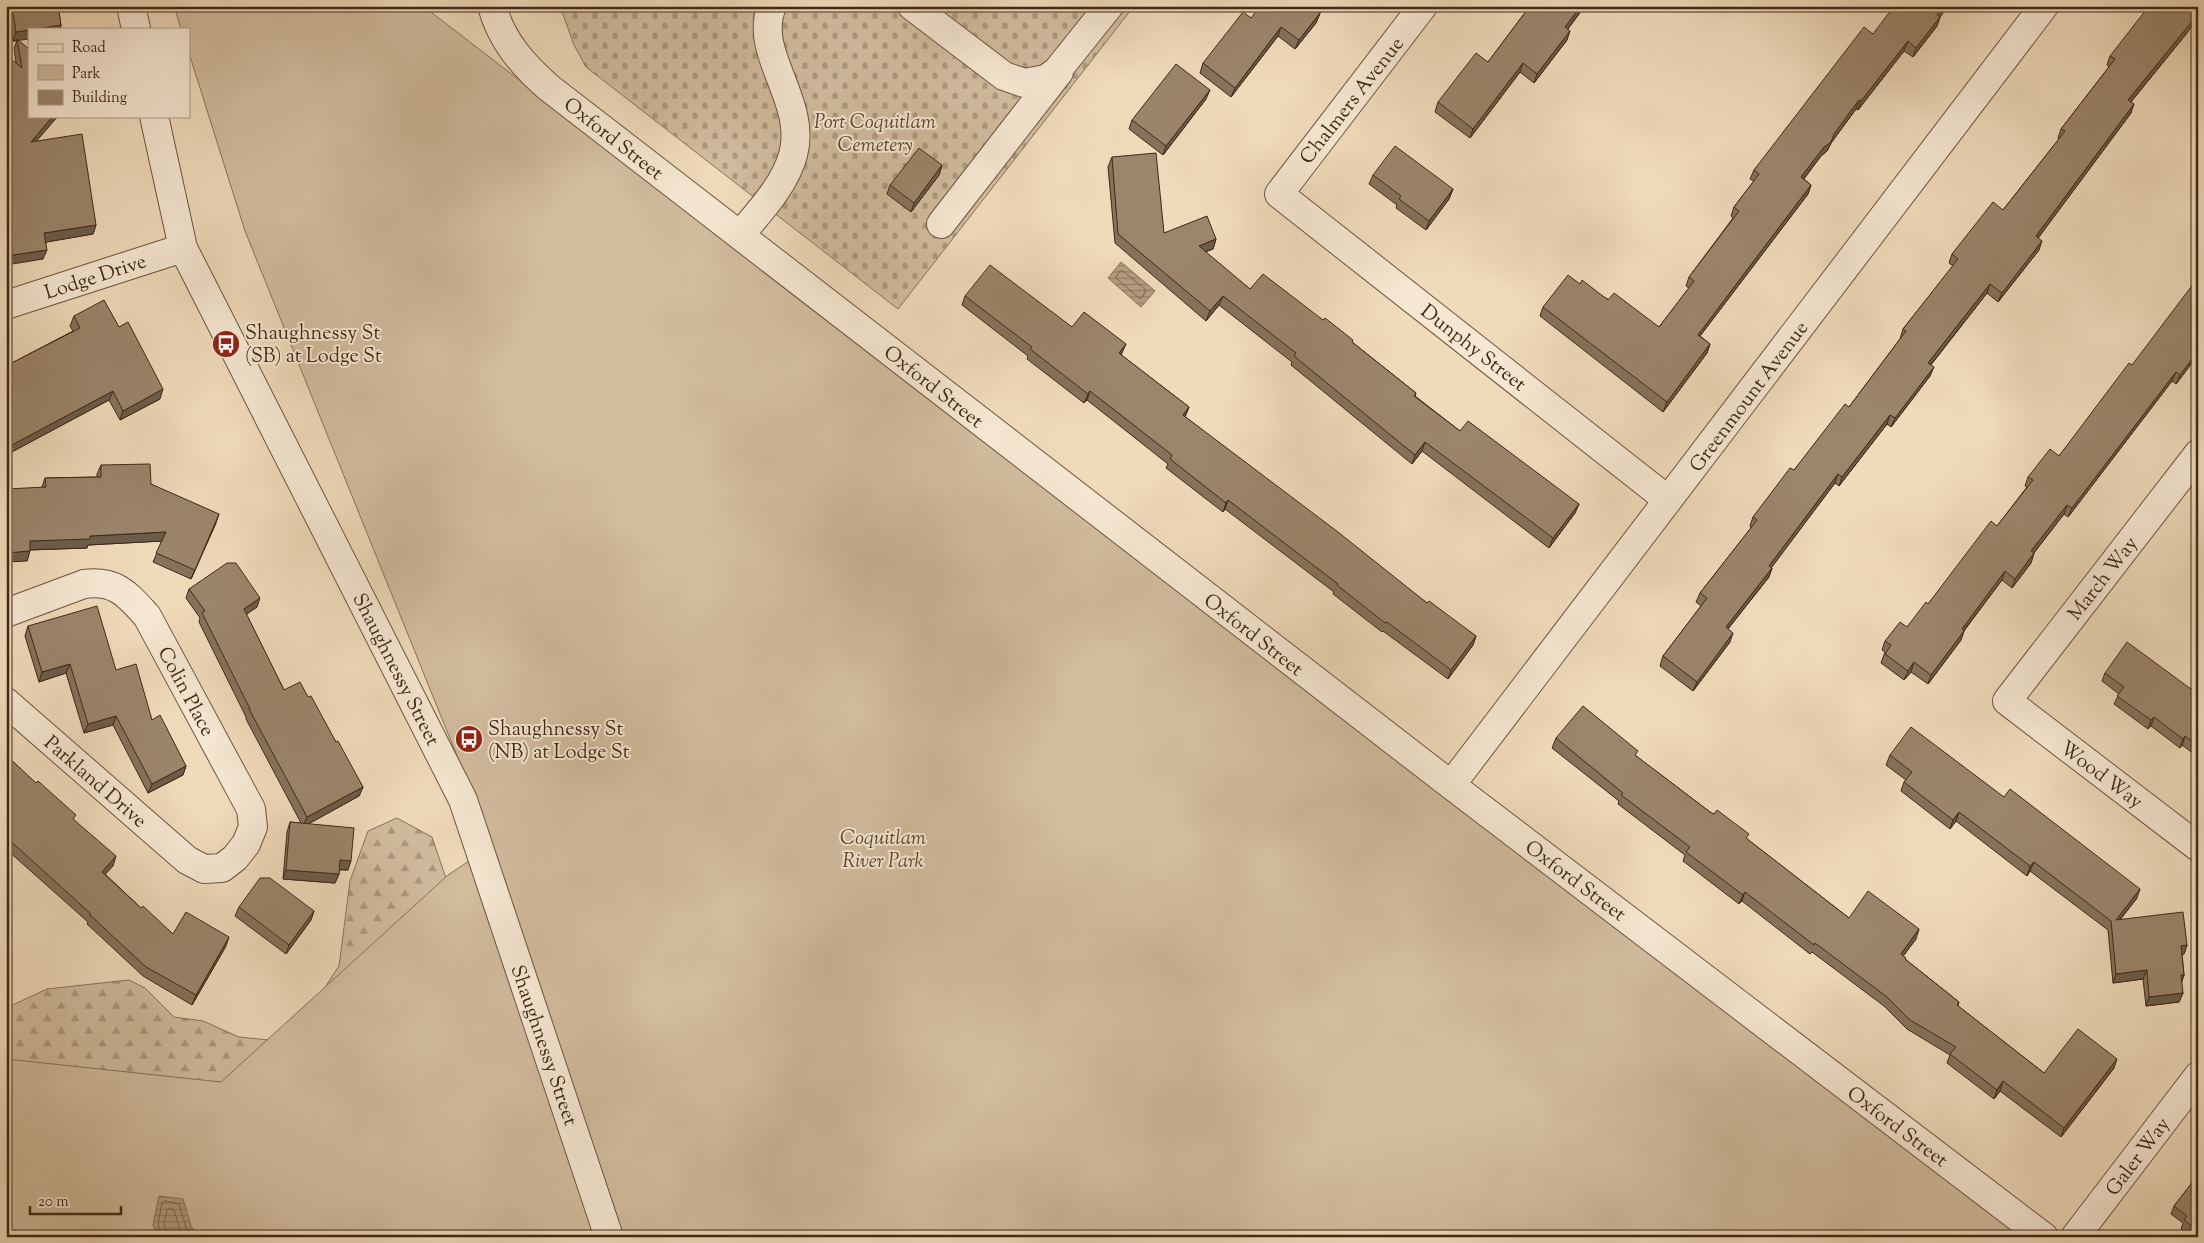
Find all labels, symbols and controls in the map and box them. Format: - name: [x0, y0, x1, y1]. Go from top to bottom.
- legend: [28, 28, 190, 118]
- street label: Chalmers Avenue: [1294, 32, 1412, 171]
- text: Road: [72, 38, 106, 59]
- text: Park: [72, 64, 101, 85]
- text: Building: [72, 88, 127, 109]
- street label: Oxford Street: [556, 92, 669, 188]
- park label: Port Coquitlam Cemetery: [814, 109, 936, 161]
- street label: Lodge Drive: [41, 248, 150, 308]
- street label: Dunphy Street: [1413, 298, 1532, 400]
- street label: Greenmount Avenue: [1683, 316, 1817, 479]
- place label: Shaughnessy St (SB) at Lodge St: [245, 320, 382, 372]
- bus stop icon: Shaughnessy St (SB) at Lodge St: [211, 329, 241, 359]
- street label: Oxford Street: [876, 340, 989, 436]
- street label: March Way: [2062, 531, 2146, 628]
- street label: Oxford Street: [1196, 588, 1309, 684]
- street label: Shaughnessy Street: [344, 589, 446, 752]
- street label: Colin Place: [149, 642, 221, 742]
- place label: Shaughnessy St (NB) at Lodge St: [488, 716, 630, 768]
- bus stop icon: Shaughnessy St (NB) at Lodge St: [454, 724, 484, 754]
- street label: Parkland Drive: [36, 730, 152, 836]
- street label: Wood Way: [2053, 735, 2148, 817]
- park label: Coquitlam River Park: [840, 825, 926, 877]
- street label: Oxford Street: [1518, 834, 1631, 930]
- street label: Shaughnessy Street: [502, 962, 584, 1130]
- street label: Oxford Street: [1840, 1080, 1953, 1176]
- street label: Galer Way: [2100, 1112, 2178, 1203]
- scale bar: [30, 1183, 121, 1215]
- text: 20 m: [38, 1192, 69, 1213]

